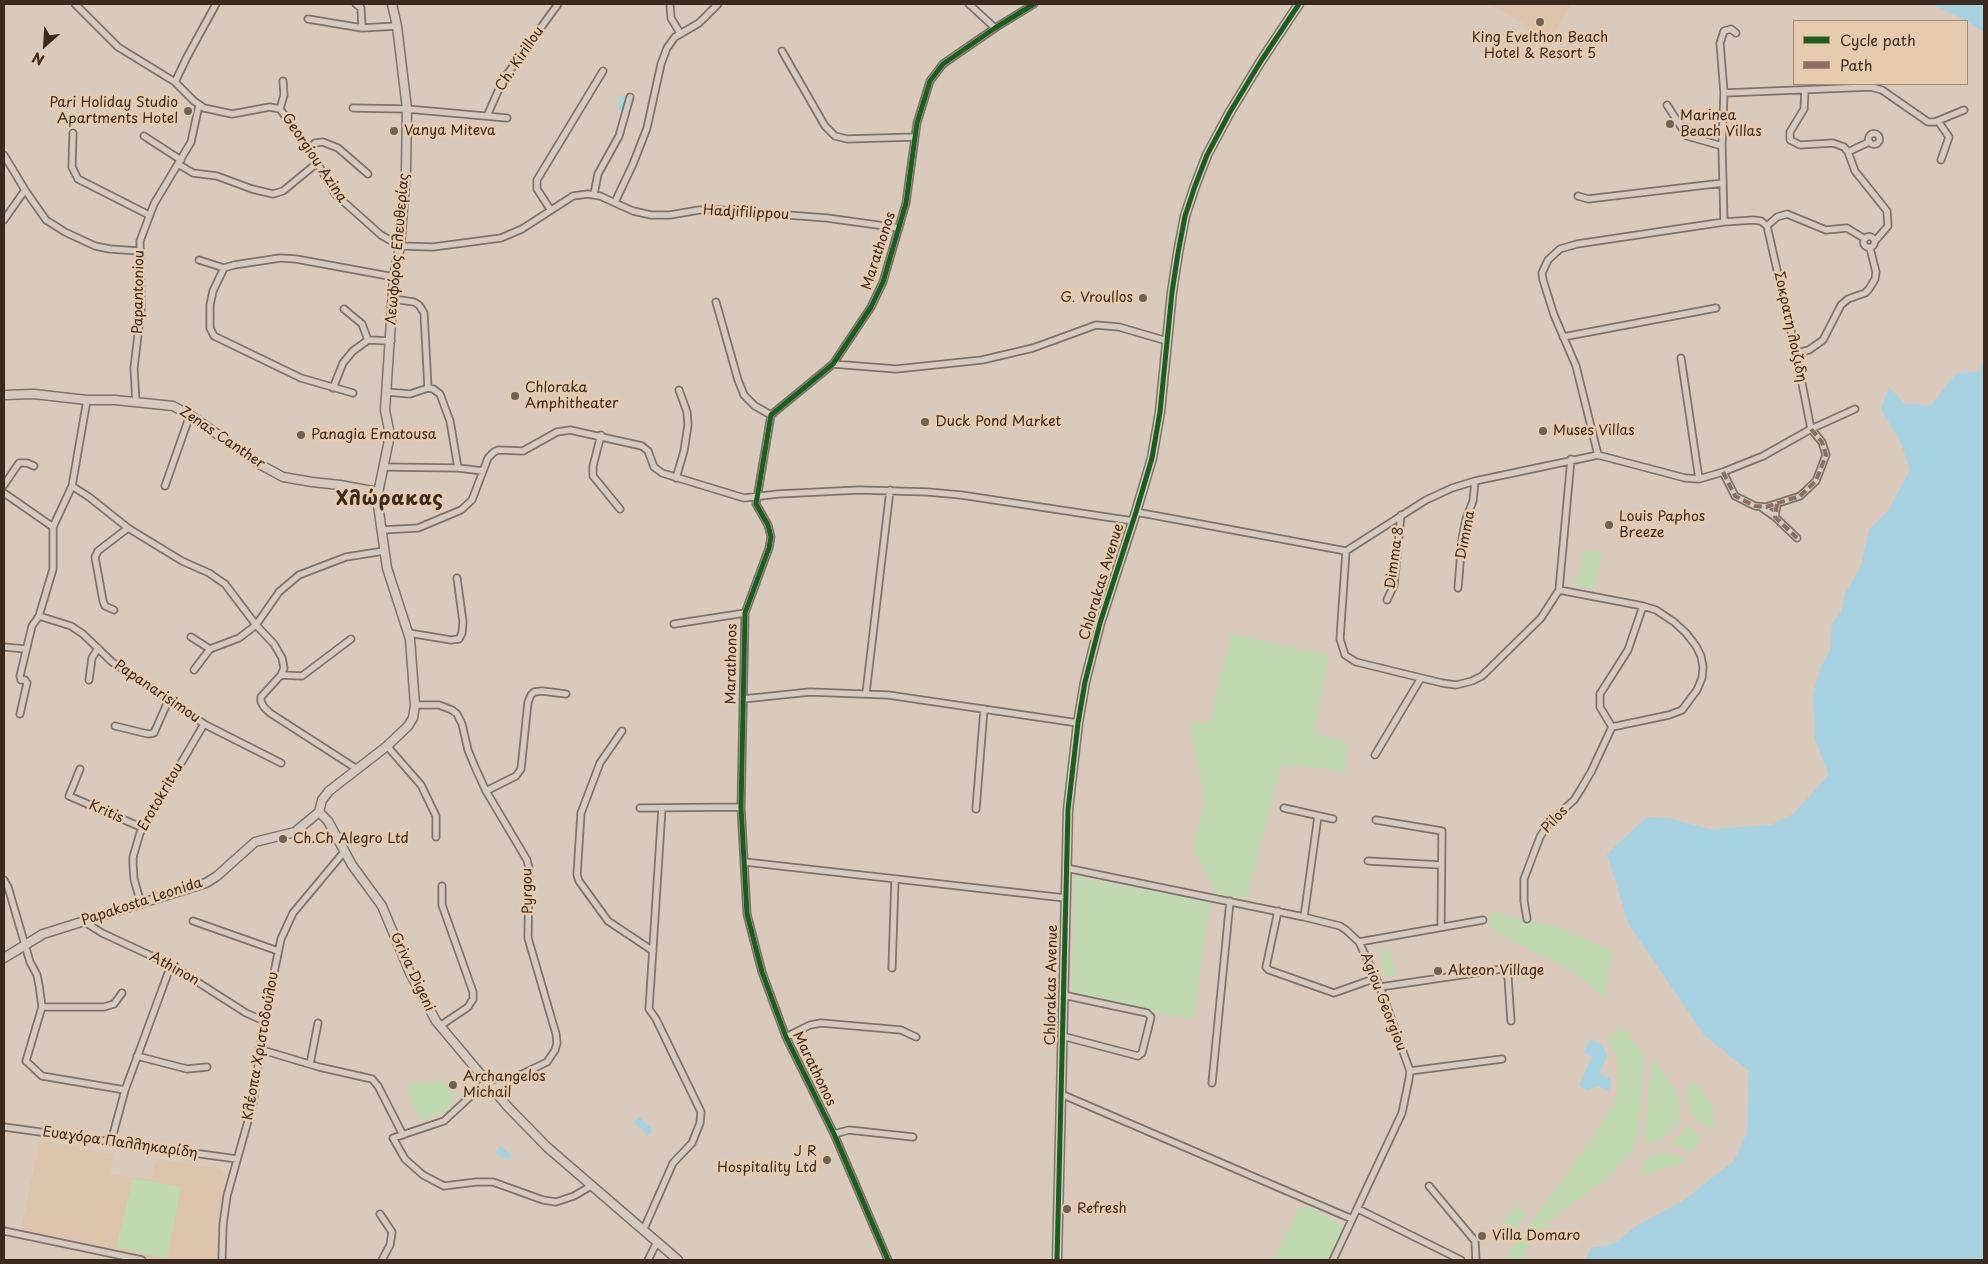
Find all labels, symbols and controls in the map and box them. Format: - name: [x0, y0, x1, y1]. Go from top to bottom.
- marker: King Evelthon Beach Hotel & Resort 5: [1534, 16, 1546, 28]
- north arrow: [20, 20, 70, 70]
- legend: [1793, 20, 1968, 85]
- street label: Ch. Kirillou: [492, 24, 548, 94]
- text: Cycle path: [1840, 28, 1916, 51]
- place label: King Evelthon Beach Hotel & Resort 5: [1472, 30, 1608, 62]
- text: N: [29, 47, 48, 71]
- text: Path: [1840, 53, 1872, 76]
- place label: Pari Holiday Studio Apartments Hotel: [49, 95, 178, 128]
- marker: Pari Holiday Studio Apartments Hotel: [182, 105, 194, 117]
- place label: Marinea Beach Villas: [1680, 108, 1762, 140]
- street label: Georgiou Azina: [278, 110, 350, 206]
- marker: Marinea Beach Villas: [1664, 118, 1676, 130]
- place label: Vanya Miteva: [404, 123, 496, 139]
- marker: Vanya Miteva: [388, 125, 400, 137]
- street label: Λεωφόρος Ελευθερίας: [383, 172, 413, 326]
- street label: Hadjifilippou: [703, 202, 789, 224]
- street label: Marathonos: [859, 210, 899, 292]
- street label: Papantoniou: [130, 250, 148, 334]
- street label: Σοκρατη λοιζιδη: [1770, 270, 1810, 384]
- place label: G. Vroullos: [1060, 290, 1133, 306]
- marker: G. Vroullos: [1137, 292, 1149, 304]
- place label: Chloraka Amphitheater: [525, 380, 619, 412]
- marker: Chloraka Amphitheater: [509, 390, 521, 402]
- street label: Zenas Canther: [176, 403, 268, 473]
- place label: Duck Pond Market: [935, 414, 1061, 430]
- marker: Duck Pond Market: [919, 416, 931, 428]
- place label: Muses Villas: [1553, 423, 1635, 439]
- marker: Muses Villas: [1537, 425, 1549, 437]
- place label: Panagia Ematousa: [311, 427, 436, 443]
- marker: Panagia Ematousa: [295, 429, 307, 441]
- district label: Χλώρακας: [334, 489, 446, 511]
- street label: Dimma: [1453, 509, 1479, 561]
- place label: Louis Paphos Breeze: [1619, 509, 1705, 542]
- marker: Louis Paphos Breeze: [1603, 519, 1615, 531]
- street label: Chlorakas Avenue: [1076, 522, 1128, 642]
- street label: Dimma 8: [1382, 526, 1408, 590]
- street label: Marathonos: [723, 623, 741, 705]
- street label: Papanarisimou: [111, 657, 203, 727]
- street label: Erotokritou: [135, 760, 187, 834]
- street label: Kritis: [86, 797, 126, 827]
- street label: Pilos: [1538, 803, 1572, 837]
- place label: Ch.Ch Alegro Ltd: [293, 831, 409, 847]
- marker: Ch.Ch Alegro Ltd: [277, 833, 289, 845]
- street label: Pyrgou: [519, 868, 537, 914]
- street label: Papakosta Leonida: [79, 875, 205, 929]
- street label: Chlorakas Avenue: [1043, 924, 1061, 1046]
- street label: Griva Digeni: [386, 930, 438, 1014]
- street label: Athinon: [146, 948, 202, 990]
- street label: Agiou Georgiou: [1357, 950, 1409, 1054]
- place label: Akteon Village: [1448, 963, 1544, 979]
- marker: Akteon Village: [1432, 965, 1444, 977]
- street label: Κλέοπα Χριστοδούλου: [240, 971, 282, 1121]
- street label: Marathonos: [789, 1029, 839, 1109]
- place label: Archangelos Michail: [463, 1069, 546, 1102]
- marker: Archangelos Michail: [447, 1079, 459, 1091]
- street label: Ευαγόρα Παλληκαρίδη: [41, 1124, 199, 1162]
- place label: J R Hospitality Ltd: [717, 1144, 817, 1176]
- marker: J R Hospitality Ltd: [821, 1154, 833, 1166]
- place label: Refresh: [1077, 1201, 1127, 1217]
- marker: Refresh: [1061, 1203, 1073, 1215]
- place label: Villa Domaro: [1492, 1228, 1580, 1244]
- marker: Villa Domaro: [1476, 1230, 1488, 1242]

